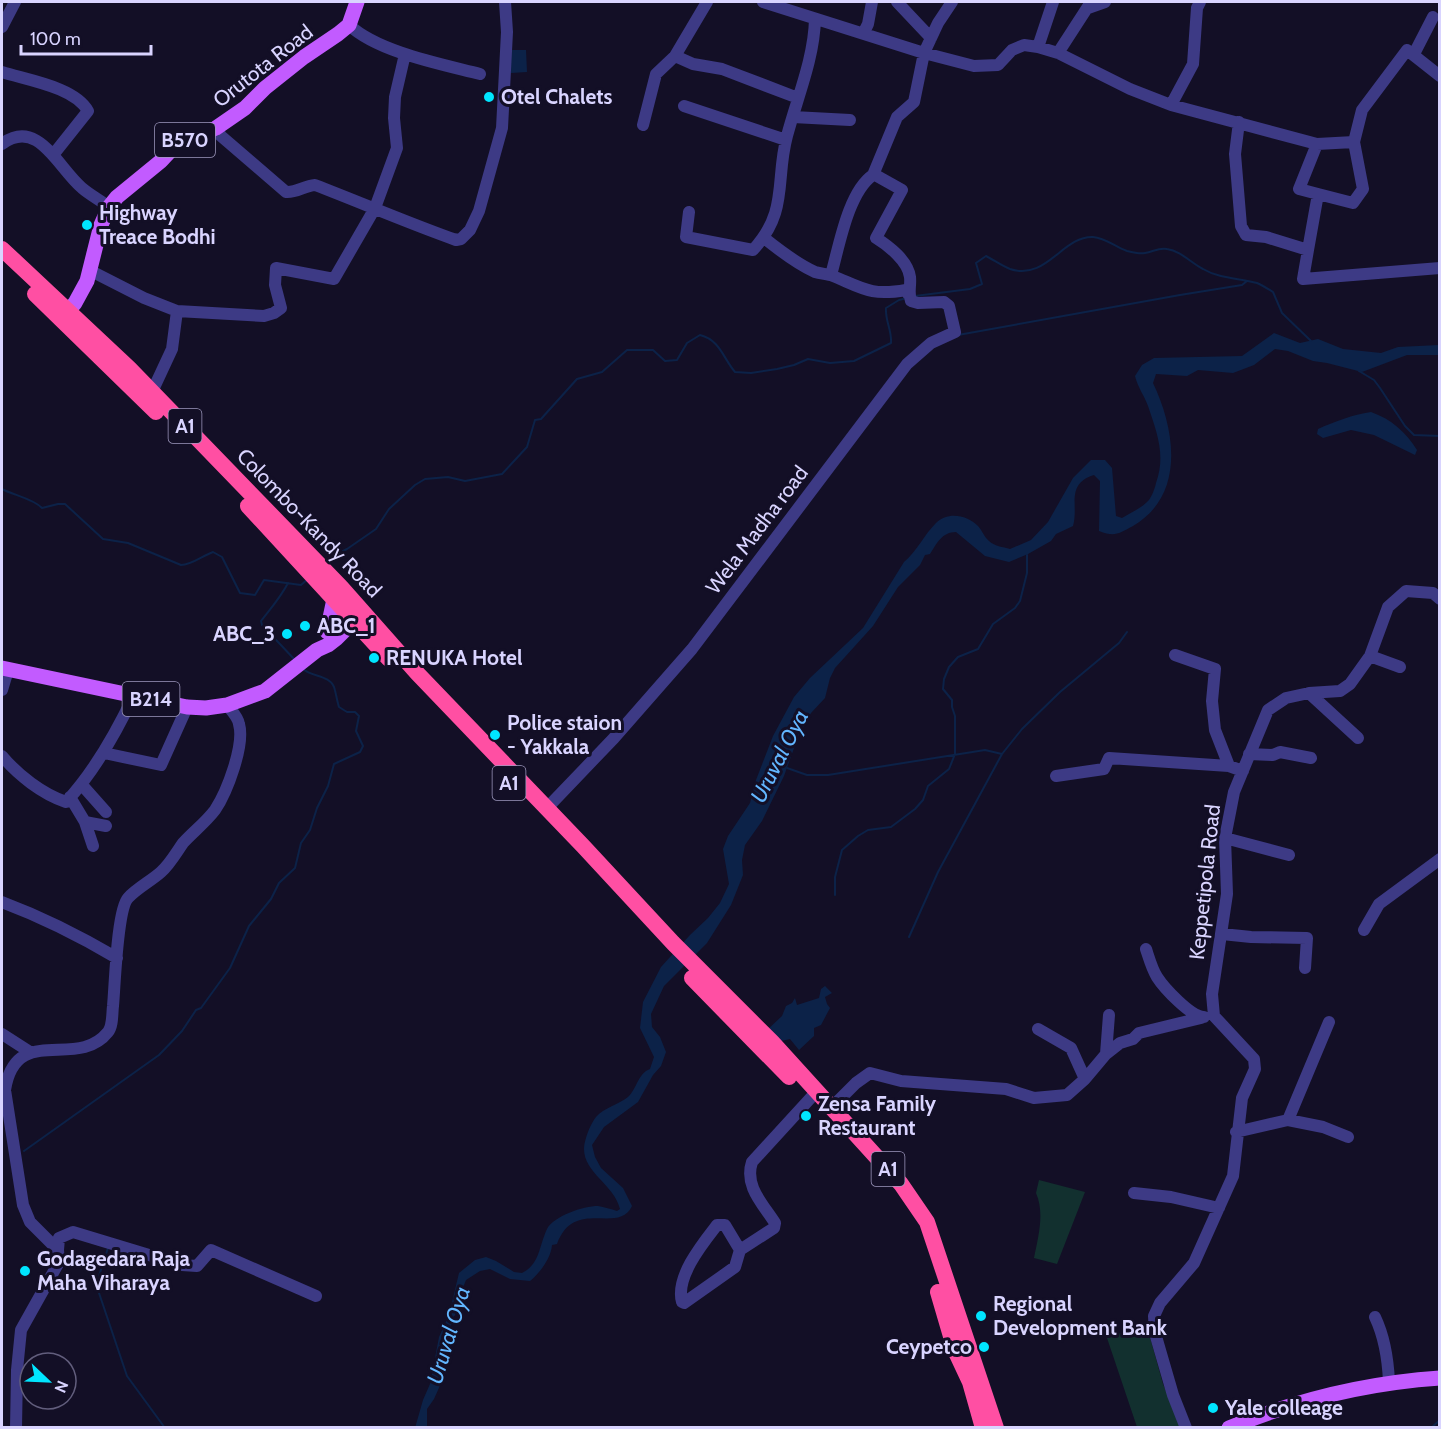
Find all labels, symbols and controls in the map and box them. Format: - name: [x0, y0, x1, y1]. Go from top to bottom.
- scale bar: [21, 18, 152, 56]
- street label: Orutota Road: [208, 19, 317, 112]
- text: 100 m: [30, 28, 81, 50]
- place label: Otel Chalets: [501, 84, 612, 109]
- marker: Otel Chalets: [482, 90, 496, 104]
- road number: B570: [155, 123, 215, 157]
- place label: Highway Treace Bodhi: [99, 200, 216, 249]
- marker: Highway Treace Bodhi: [80, 218, 94, 232]
- road number: A1: [168, 409, 201, 443]
- street label: Colombo-Kandy Road: [232, 443, 387, 602]
- street label: Wela Madha road: [700, 461, 813, 599]
- place label: ABC_1: [317, 613, 376, 638]
- marker: ABC_1: [298, 619, 312, 633]
- place label: ABC_3: [213, 621, 275, 646]
- marker: ABC_3: [280, 627, 294, 641]
- place label: RENUKA Hotel: [386, 645, 523, 670]
- marker: RENUKA Hotel: [367, 651, 381, 665]
- road number: B214: [122, 682, 180, 716]
- water label: Uruval Oya: [745, 705, 814, 807]
- place label: Police staion - Yakkala: [507, 710, 622, 759]
- marker: Police staion - Yakkala: [488, 728, 502, 742]
- road number: A1: [492, 766, 526, 800]
- street label: Keppetipola Road: [1184, 803, 1225, 961]
- place label: Zensa Family Restaurant: [818, 1091, 937, 1140]
- marker: Zensa Family Restaurant: [799, 1109, 813, 1123]
- road number: A1: [872, 1152, 904, 1186]
- place label: Godagedara Raja Maha Viharaya: [37, 1246, 190, 1295]
- marker: Godagedara Raja Maha Viharaya: [18, 1264, 32, 1278]
- water label: Uruval Oya: [421, 1283, 476, 1387]
- place label: Regional Development Bank: [993, 1291, 1168, 1340]
- marker: Regional Development Bank: [974, 1309, 988, 1323]
- place label: Ceypetco: [886, 1334, 972, 1359]
- marker: Ceypetco: [977, 1340, 991, 1354]
- north arrow: [18, 1351, 78, 1411]
- text: N: [50, 1378, 72, 1396]
- place label: Yale colleage: [1224, 1395, 1343, 1420]
- marker: Yale colleage: [1206, 1401, 1220, 1415]

